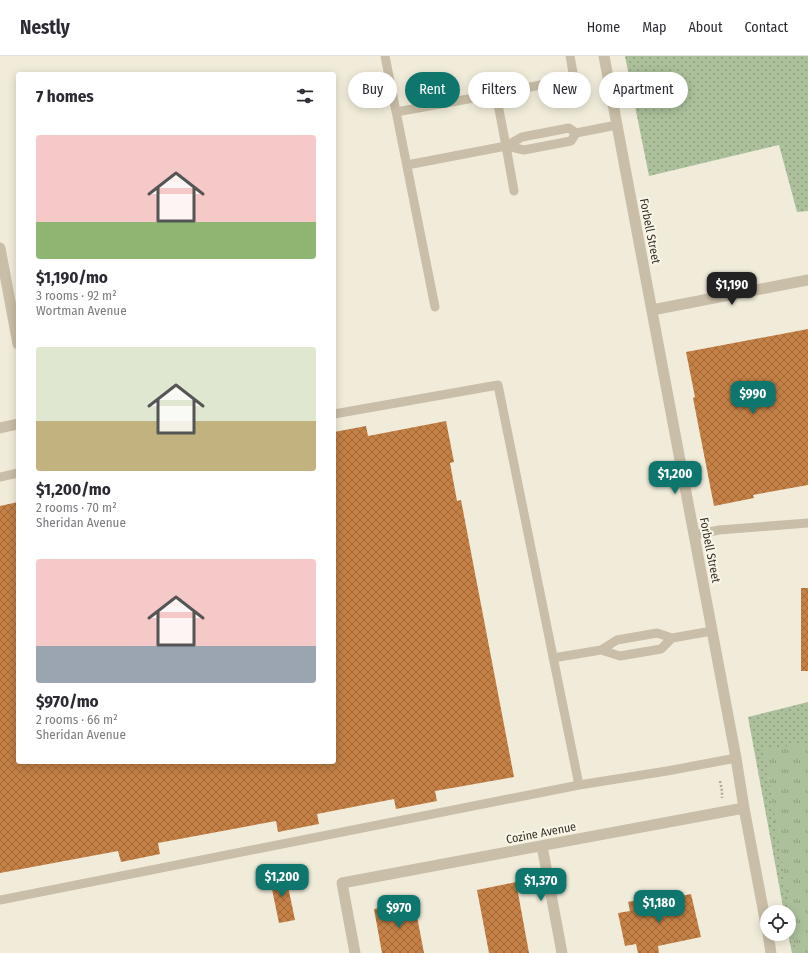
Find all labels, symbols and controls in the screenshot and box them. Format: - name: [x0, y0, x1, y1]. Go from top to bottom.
- text: Nestly: [20, 16, 70, 39]
- text: Home: [587, 19, 620, 36]
- text: Map: [642, 19, 666, 36]
- text: About: [688, 19, 723, 36]
- text: Contact: [745, 19, 788, 36]
- chip: Buy: [348, 72, 397, 108]
- chip: Rent: [405, 72, 460, 108]
- chip: Filters: [468, 72, 530, 108]
- chip: New: [538, 72, 591, 108]
- chip: Apartment: [599, 72, 688, 108]
- icon: filters: [294, 85, 316, 107]
- text: 7 homes: [36, 86, 94, 107]
- icon: home: [140, 161, 212, 233]
- street label: Forbell Street: [637, 197, 663, 265]
- text: $1,190/mo: [36, 267, 108, 288]
- pin: $1,190: [699, 272, 765, 306]
- text: $1,190: [716, 277, 748, 292]
- text: 3 rooms · 92 m²: [36, 288, 117, 303]
- text: Wortman Avenue: [36, 303, 127, 318]
- icon: home: [140, 373, 212, 445]
- pin: $990: [729, 381, 777, 415]
- text: $990: [740, 386, 766, 401]
- pin: $1,200: [642, 461, 708, 495]
- text: $1,200: [658, 466, 692, 481]
- text: $1,200/mo: [36, 479, 111, 500]
- text: 2 rooms · 70 m²: [36, 500, 117, 515]
- text: Sheridan Avenue: [36, 515, 126, 530]
- street label: Forbell Street: [697, 516, 723, 584]
- icon: home: [140, 585, 212, 657]
- text: $970/mo: [36, 691, 99, 712]
- text: 2 rooms · 66 m²: [36, 712, 118, 727]
- text: Sheridan Avenue: [36, 727, 126, 742]
- street label: Cozine Avenue: [505, 819, 577, 847]
- pin: $1,200: [249, 864, 315, 898]
- pin: $1,370: [508, 868, 574, 902]
- text: $1,200: [265, 869, 299, 884]
- text: $1,370: [524, 873, 558, 888]
- pin: $1,180: [626, 890, 692, 924]
- pin: $970: [375, 895, 423, 929]
- text: $1,180: [643, 895, 675, 910]
- text: $970: [386, 900, 412, 915]
- map controls: [760, 905, 796, 941]
- button: locate: [760, 905, 796, 941]

